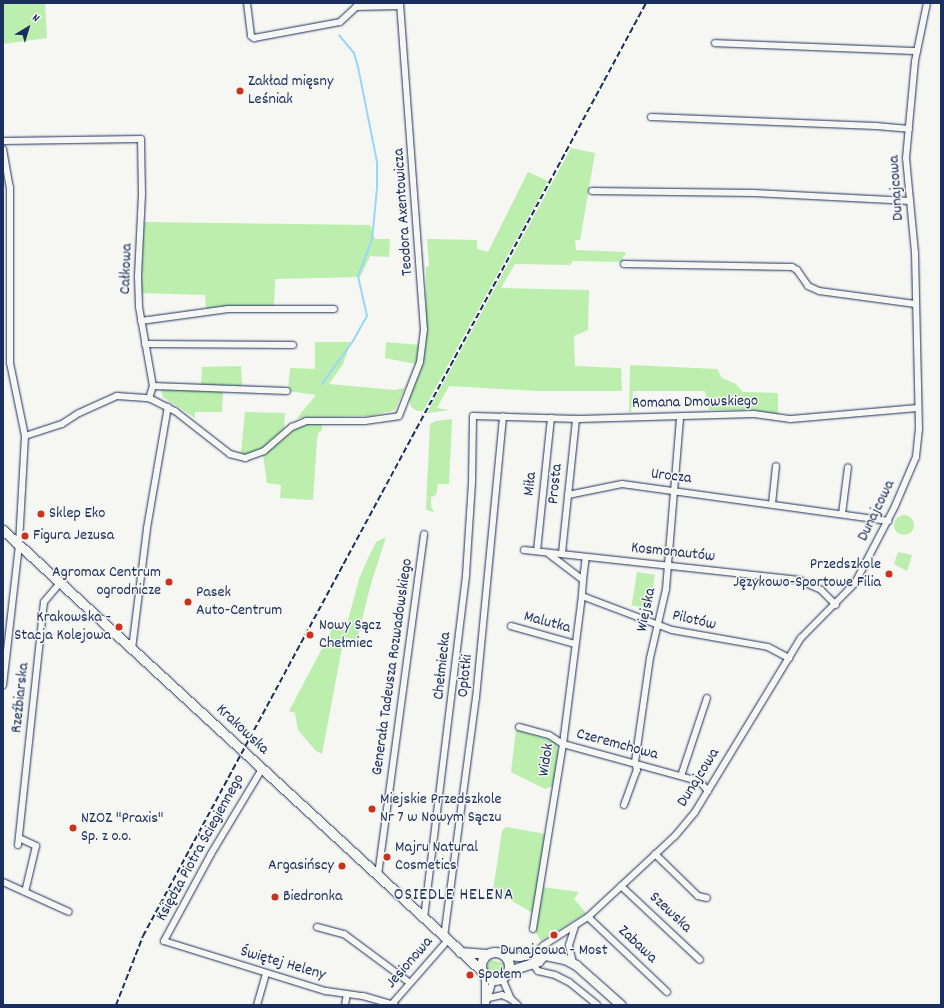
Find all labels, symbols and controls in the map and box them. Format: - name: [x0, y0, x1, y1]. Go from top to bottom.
- north arrow: [8, 8, 48, 48]
- text: N: [28, 11, 42, 27]
- place label: Zakład mięsny Leśniak: [248, 72, 333, 110]
- marker: Zakład mięsny Leśniak: [235, 86, 245, 96]
- street label: Teodora Axentowicza: [390, 148, 418, 276]
- street label: Dunajcowa: [885, 155, 909, 221]
- street label: Całkowa: [117, 243, 137, 295]
- street label: Romana Dmowskiego: [632, 392, 758, 414]
- street label: Prosta: [544, 463, 568, 505]
- street label: Urocza: [650, 465, 692, 489]
- street label: Miła: [520, 471, 542, 497]
- street label: Dunajcowa: [854, 477, 900, 545]
- place label: Sklep Eko: [49, 504, 105, 524]
- marker: Sklep Eko: [36, 509, 46, 519]
- place label: Figura Jezusa: [33, 526, 114, 546]
- marker: Figura Jezusa: [20, 531, 30, 541]
- street label: Kosmonautów: [630, 539, 716, 567]
- place label: Przedszkole Językowo-Sportowe Filia: [733, 555, 881, 593]
- street label: Generała Tadeusza Rozwadowskiego: [368, 557, 418, 777]
- place label: Agromax Centrum ogrodnicze: [52, 563, 161, 601]
- marker: Przedszkole Językowo-Sportowe Filia: [884, 569, 894, 579]
- marker: Agromax Centrum ogrodnicze: [164, 577, 174, 587]
- place label: Pasek Auto-Centrum: [196, 583, 282, 621]
- street label: Wiejska: [633, 586, 661, 634]
- marker: Pasek Auto-Centrum: [183, 597, 193, 607]
- street label: Pilotów: [670, 607, 718, 635]
- place label: Krakowska - Stacja Kolejowa: [14, 608, 111, 646]
- street label: Malutka: [522, 608, 572, 638]
- place label: Nowy Sącz Chełmiec: [319, 616, 381, 654]
- marker: Krakowska - Stacja Kolejowa: [114, 622, 124, 632]
- marker: Nowy Sącz Chełmiec: [304, 629, 316, 641]
- street label: Chełmiecka: [430, 631, 456, 701]
- street label: Opłotki: [454, 654, 478, 698]
- street label: Rzeźbiarska: [8, 662, 34, 734]
- street label: Krakowska: [211, 701, 273, 759]
- street label: Czeremchowa: [574, 725, 660, 765]
- street label: Widok: [535, 742, 559, 778]
- street label: Dunajcowa: [673, 745, 725, 811]
- street label: Księdza Piotra Ściegiennego: [153, 771, 249, 925]
- place label: Miejskie Przedszkole Nr 7 w Nowym Sączu: [380, 790, 502, 828]
- marker: Miejskie Przedszkole Nr 7 w Nowym Sączu: [367, 804, 377, 814]
- place label: NZOZ "Praxis" Sp. z o.o.: [81, 809, 164, 847]
- marker: NZOZ "Praxis" Sp. z o.o.: [68, 823, 78, 833]
- place label: Majru Natural Cosmetics: [395, 838, 478, 876]
- marker: Majru Natural Cosmetics: [382, 852, 392, 862]
- place label: Argasińscy: [268, 856, 334, 876]
- marker: Argasińscy: [337, 861, 347, 871]
- place label: Biedronka: [283, 887, 343, 907]
- district label: OSIEDLE HELENA: [394, 887, 514, 907]
- street label: Szewska: [645, 888, 695, 938]
- marker: Biedronka: [270, 892, 280, 902]
- street label: Zabawa: [613, 922, 661, 968]
- marker: Dunajcowa - Most: [549, 930, 559, 940]
- street label: Jesionowa: [382, 933, 438, 993]
- place label: Dunajcowa - Most: [500, 941, 608, 961]
- street label: Świętej Heleny: [238, 943, 328, 985]
- place label: Społem: [478, 965, 522, 985]
- marker: Społem: [465, 970, 475, 980]

